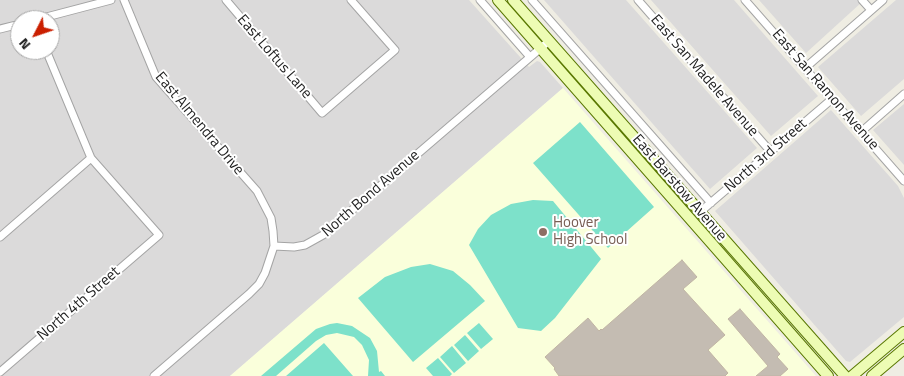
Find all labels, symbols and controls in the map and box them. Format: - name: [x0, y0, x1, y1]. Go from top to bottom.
- north arrow: [10, 10, 60, 60]
- street label: East Loftus Lane: [233, 11, 315, 103]
- street label: East San Madele Avenue: [646, 12, 762, 140]
- street label: East San Ramon Avenue: [768, 26, 882, 154]
- text: N: [13, 34, 35, 55]
- street label: East Almendra Drive: [151, 69, 247, 179]
- street label: North 3rd Street: [721, 115, 811, 197]
- street label: East Barstow Avenue: [628, 131, 730, 245]
- street label: North Bond Avenue: [319, 147, 423, 241]
- place label: Hoover High School: [553, 214, 628, 249]
- marker: Hoover High School: [537, 226, 549, 238]
- street label: North 4th Street: [34, 263, 124, 345]

